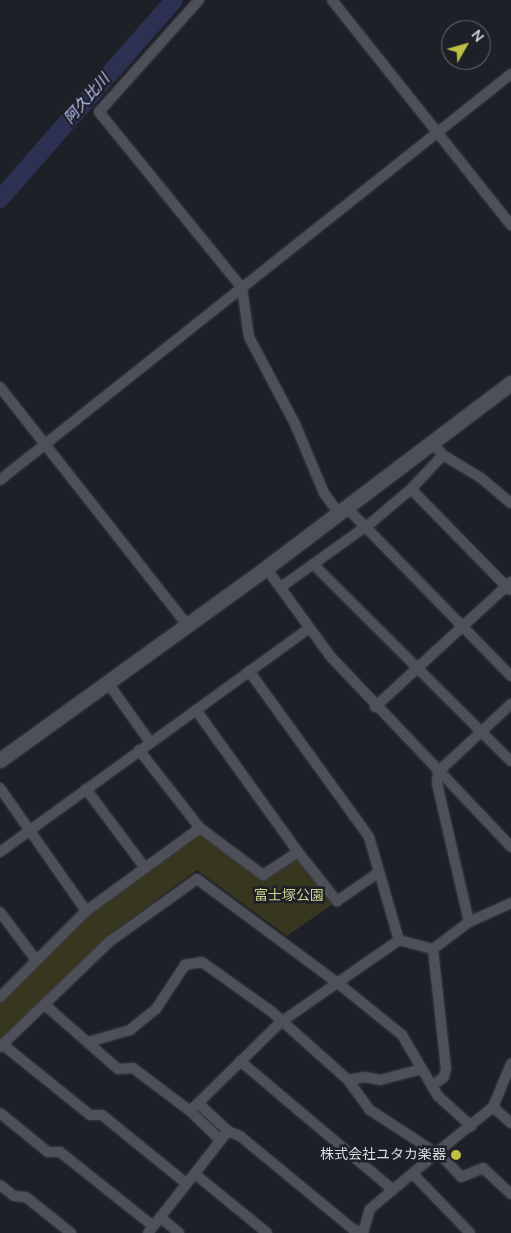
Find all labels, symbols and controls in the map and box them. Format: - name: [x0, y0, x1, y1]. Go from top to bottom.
- north arrow: [441, 20, 491, 70]
- text: N: [467, 26, 488, 46]
- water label: 阿久比川: [61, 70, 113, 128]
- park label: 富士塚公園: [254, 888, 324, 904]
- place label: 株式会社ユタカ楽器: [320, 1147, 446, 1163]
- marker: 株式会社ユタカ楽器: [450, 1149, 462, 1161]

